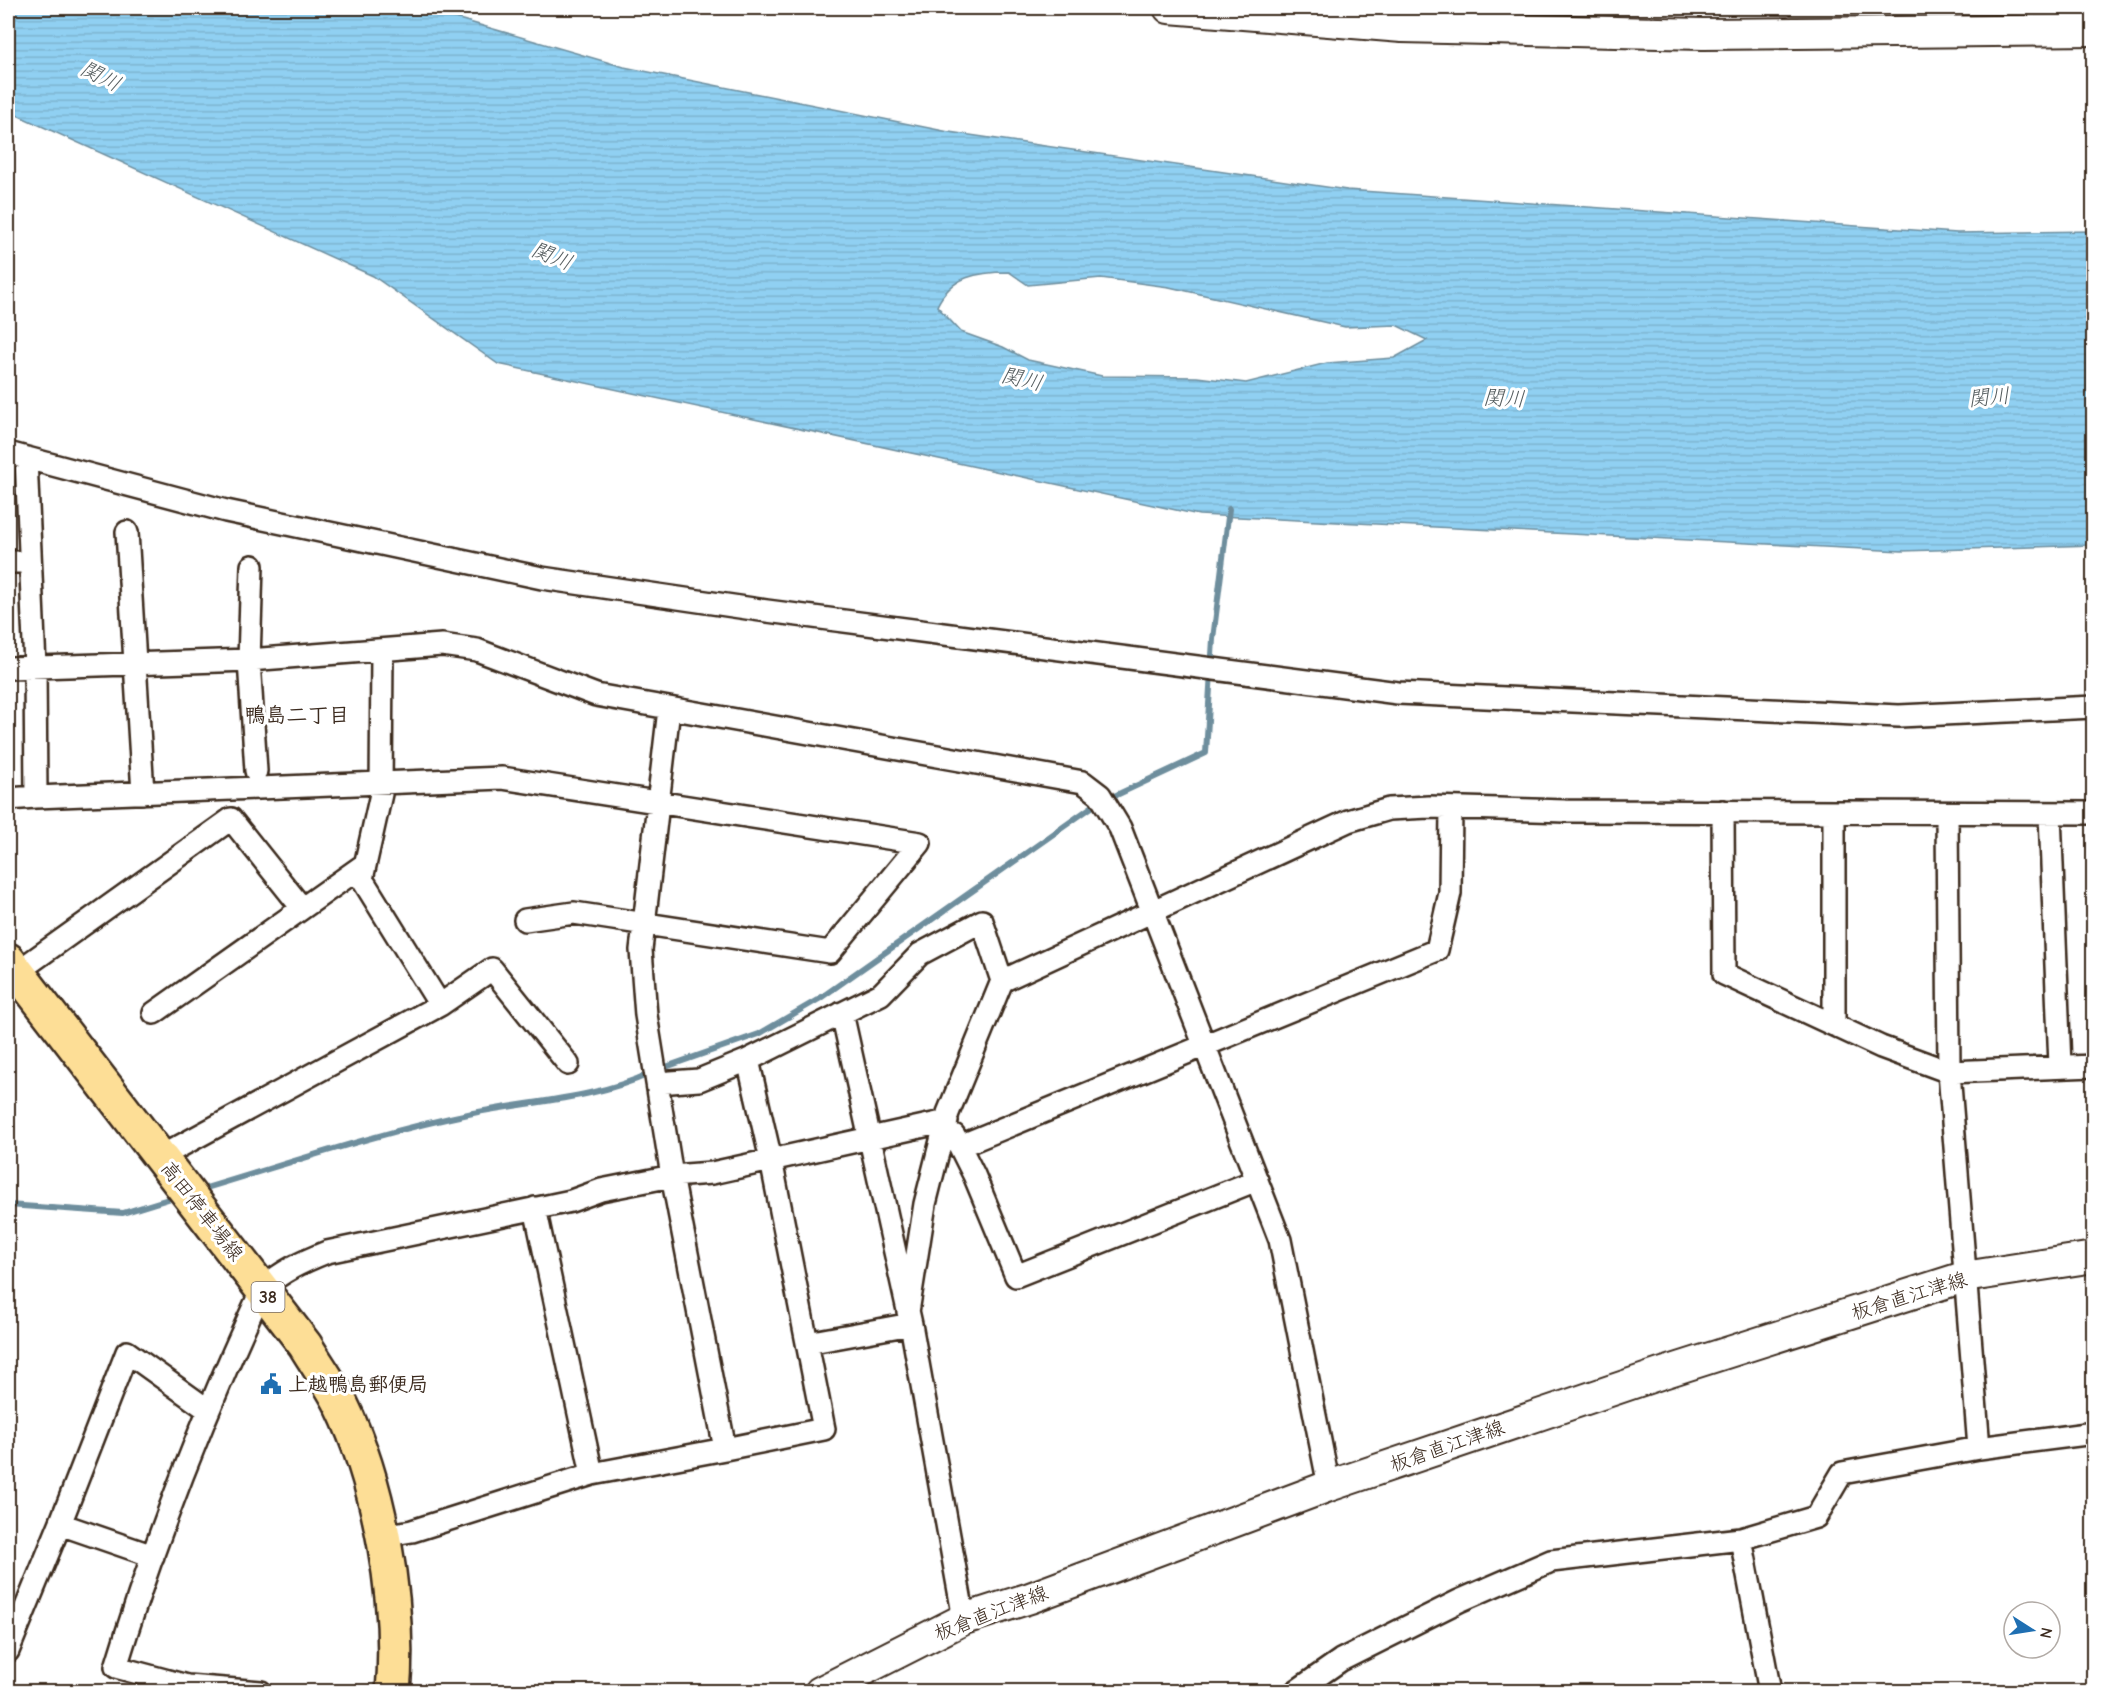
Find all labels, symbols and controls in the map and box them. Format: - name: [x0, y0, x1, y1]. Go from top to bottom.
- water label: 関川: [77, 56, 125, 96]
- water label: 関川: [528, 237, 576, 275]
- water label: 関川: [999, 363, 1045, 395]
- water label: 関川: [1967, 383, 2011, 411]
- water label: 関川: [1482, 385, 1526, 411]
- district label: 鴨島二丁目: [245, 703, 350, 727]
- street label: 高田停車場線: [156, 1157, 248, 1265]
- street label: 板倉直江津線: [1848, 1267, 1970, 1325]
- road number: 38: [252, 1282, 284, 1312]
- public building icon: 上越鴨島郵便局: [259, 1372, 283, 1396]
- place label: 上越鴨島郵便局: [288, 1373, 428, 1396]
- street label: 板倉直江津線: [1387, 1416, 1507, 1476]
- street label: 板倉直江津線: [931, 1581, 1051, 1645]
- north arrow: [2002, 1600, 2062, 1660]
- text: N: [2036, 1626, 2056, 1640]

